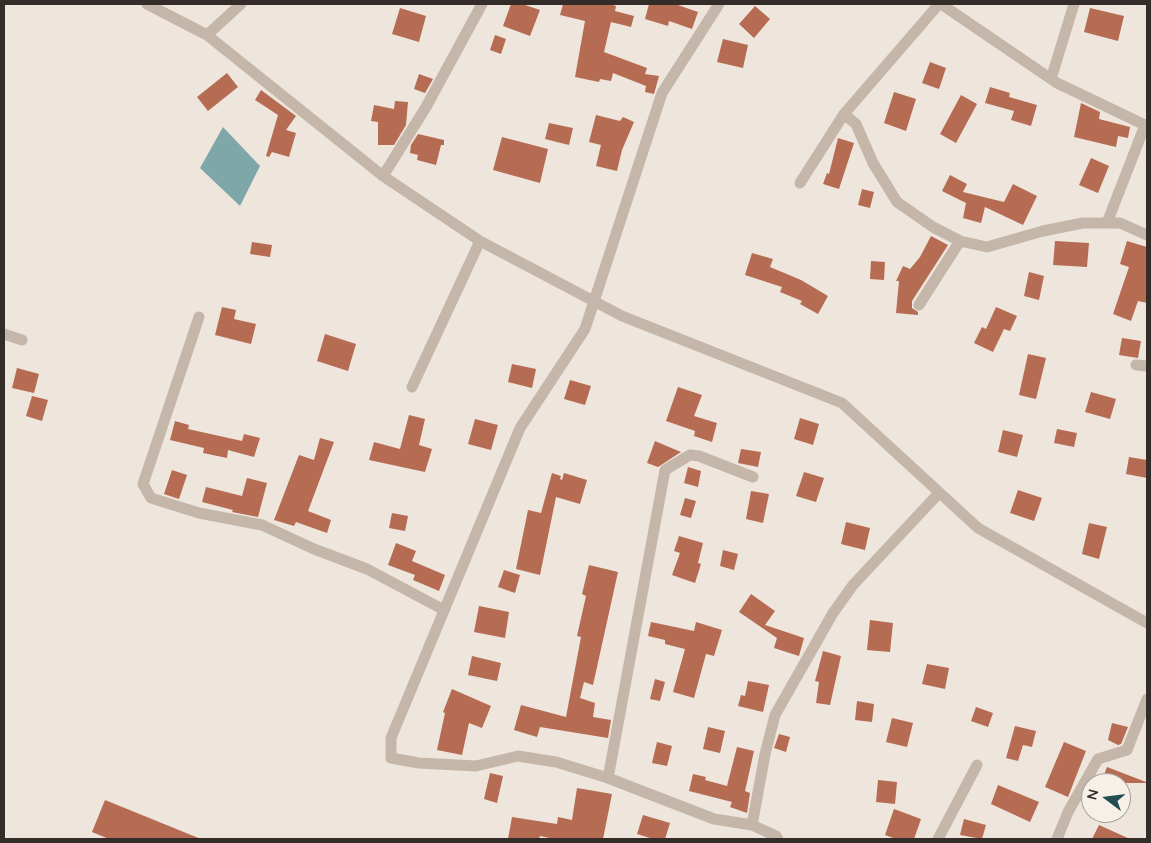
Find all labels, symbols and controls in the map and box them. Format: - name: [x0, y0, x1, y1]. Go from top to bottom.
- north arrow: [1081, 773, 1131, 823]
- text: N: [1082, 787, 1103, 802]

